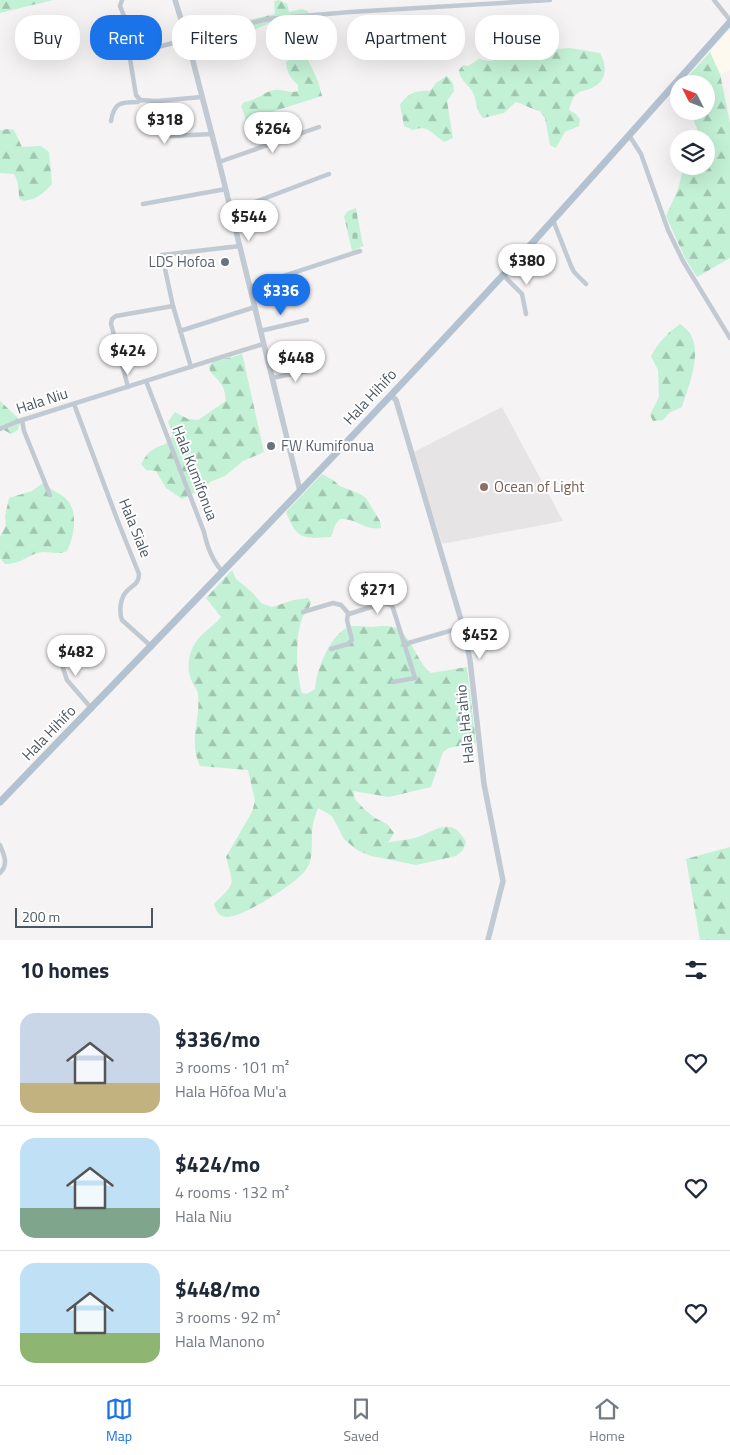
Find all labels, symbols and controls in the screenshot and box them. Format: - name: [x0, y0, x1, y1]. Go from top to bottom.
- chip: Buy: [15, 15, 80, 60]
- chip: Rent: [90, 15, 162, 60]
- chip: Filters: [172, 15, 256, 60]
- chip: New: [266, 15, 337, 60]
- chip: Apartment: [347, 15, 465, 60]
- chip: House: [475, 15, 559, 60]
- north arrow: [670, 75, 715, 120]
- map controls: [670, 75, 715, 175]
- pin: $318: [135, 102, 195, 145]
- text: $318: [147, 107, 183, 131]
- pin: $264: [243, 112, 303, 154]
- text: $264: [255, 116, 291, 140]
- button: layers: [670, 130, 715, 175]
- pin: $544: [219, 200, 279, 242]
- text: $544: [231, 204, 267, 228]
- pin: $380: [497, 244, 557, 286]
- text: $380: [509, 248, 545, 272]
- place label: LDS Hofoa: [148, 250, 215, 273]
- marker: LDS Hofoa: [219, 256, 231, 268]
- pin: $336: [251, 274, 311, 316]
- text: $336: [263, 278, 299, 302]
- pin: $424: [98, 334, 158, 376]
- text: $424: [110, 338, 146, 362]
- pin: $448: [266, 340, 326, 383]
- text: $448: [278, 345, 314, 369]
- street label: Hala Hihifo: [338, 363, 402, 430]
- street label: Hala Niu: [13, 381, 71, 420]
- street label: Hala Kumifonua: [167, 422, 224, 524]
- place label: FW Kumifonua: [281, 434, 374, 457]
- marker: FW Kumifonua: [265, 440, 277, 452]
- place label: Ocean of Light: [494, 475, 585, 498]
- marker: Ocean of Light: [478, 481, 490, 493]
- street label: Hala Siale: [113, 495, 158, 561]
- pin: $271: [348, 572, 408, 615]
- text: $271: [360, 577, 396, 601]
- pin: $452: [450, 618, 510, 660]
- text: $452: [462, 622, 498, 646]
- pin: $482: [46, 634, 106, 677]
- text: $482: [58, 639, 94, 663]
- street label: Hala Ha'ahio: [449, 683, 480, 765]
- street label: Hala Hihifo: [16, 700, 81, 766]
- scale bar: [15, 905, 152, 928]
- text: 200 m: [22, 906, 60, 927]
- text: 10 homes: [20, 954, 109, 986]
- icon: filters: [682, 956, 710, 984]
- text: $336/mo: [175, 1023, 260, 1055]
- icon: home: [60, 1033, 120, 1093]
- icon: heart: [682, 1049, 710, 1077]
- text: 3 rooms · 101 m²: [175, 1055, 289, 1079]
- text: Hala Hōfoa Mu'a: [175, 1079, 287, 1103]
- text: $424/mo: [175, 1148, 260, 1180]
- icon: home: [60, 1158, 120, 1218]
- icon: heart: [682, 1174, 710, 1202]
- text: 4 rooms · 132 m²: [175, 1180, 289, 1204]
- text: Hala Niu: [175, 1204, 232, 1228]
- text: $448/mo: [175, 1273, 260, 1305]
- icon: home: [60, 1283, 120, 1343]
- icon: heart: [682, 1299, 710, 1327]
- text: 3 rooms · 92 m²: [175, 1305, 280, 1329]
- text: Hala Manono: [175, 1329, 265, 1353]
- tab: Map: [105, 1395, 133, 1446]
- tab: Saved: [343, 1395, 379, 1446]
- tab: Home: [589, 1395, 625, 1446]

